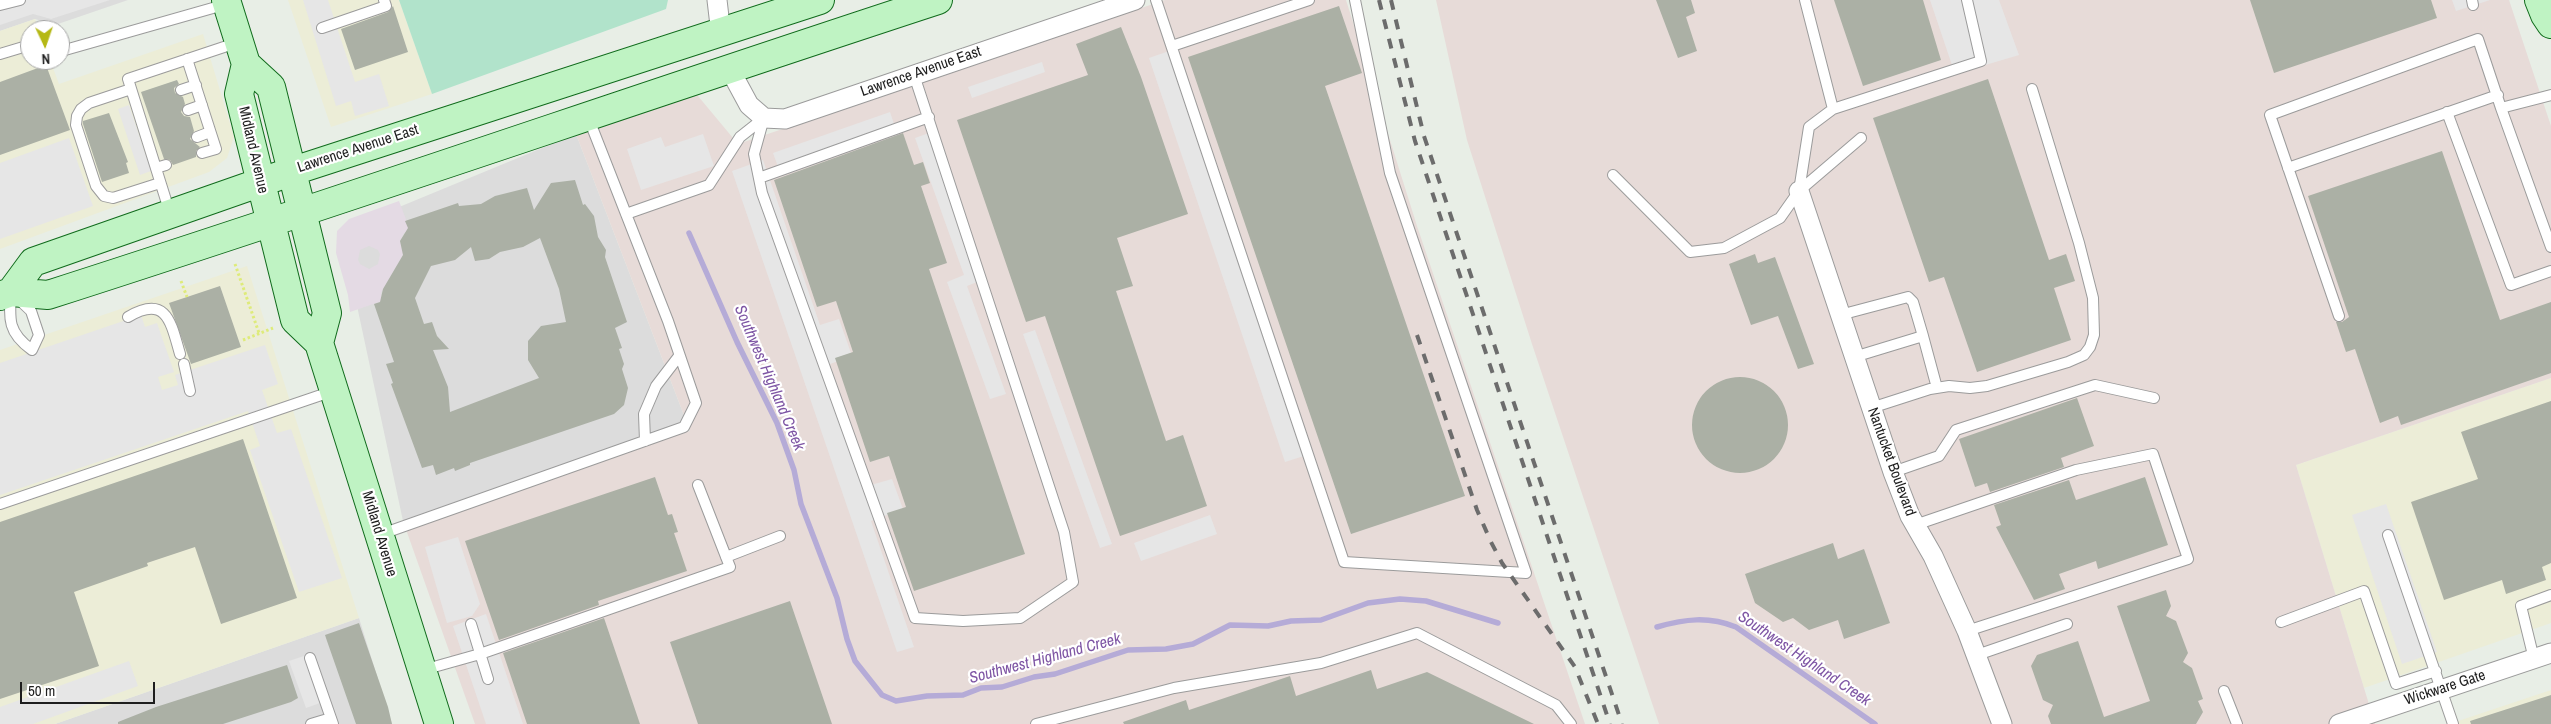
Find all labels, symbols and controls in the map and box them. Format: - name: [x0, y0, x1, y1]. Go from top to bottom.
- north arrow: [20, 20, 70, 70]
- street label: Lawrence Avenue East: [858, 43, 984, 101]
- text: N: [41, 50, 50, 68]
- street label: Midland Avenue: [234, 105, 272, 195]
- street label: Lawrence Avenue East: [295, 121, 421, 177]
- water label: Southwest Highland Creek: [730, 302, 808, 454]
- street label: Nantucket Boulevard: [1863, 405, 1919, 519]
- street label: Midland Avenue: [357, 489, 401, 579]
- water label: Southwest Highland Creek: [1734, 607, 1874, 711]
- water label: Southwest Highland Creek: [967, 630, 1123, 688]
- street label: Wickware Gate: [2402, 666, 2488, 710]
- scale bar: [22, 672, 158, 704]
- text: 50 m: [28, 680, 55, 701]

